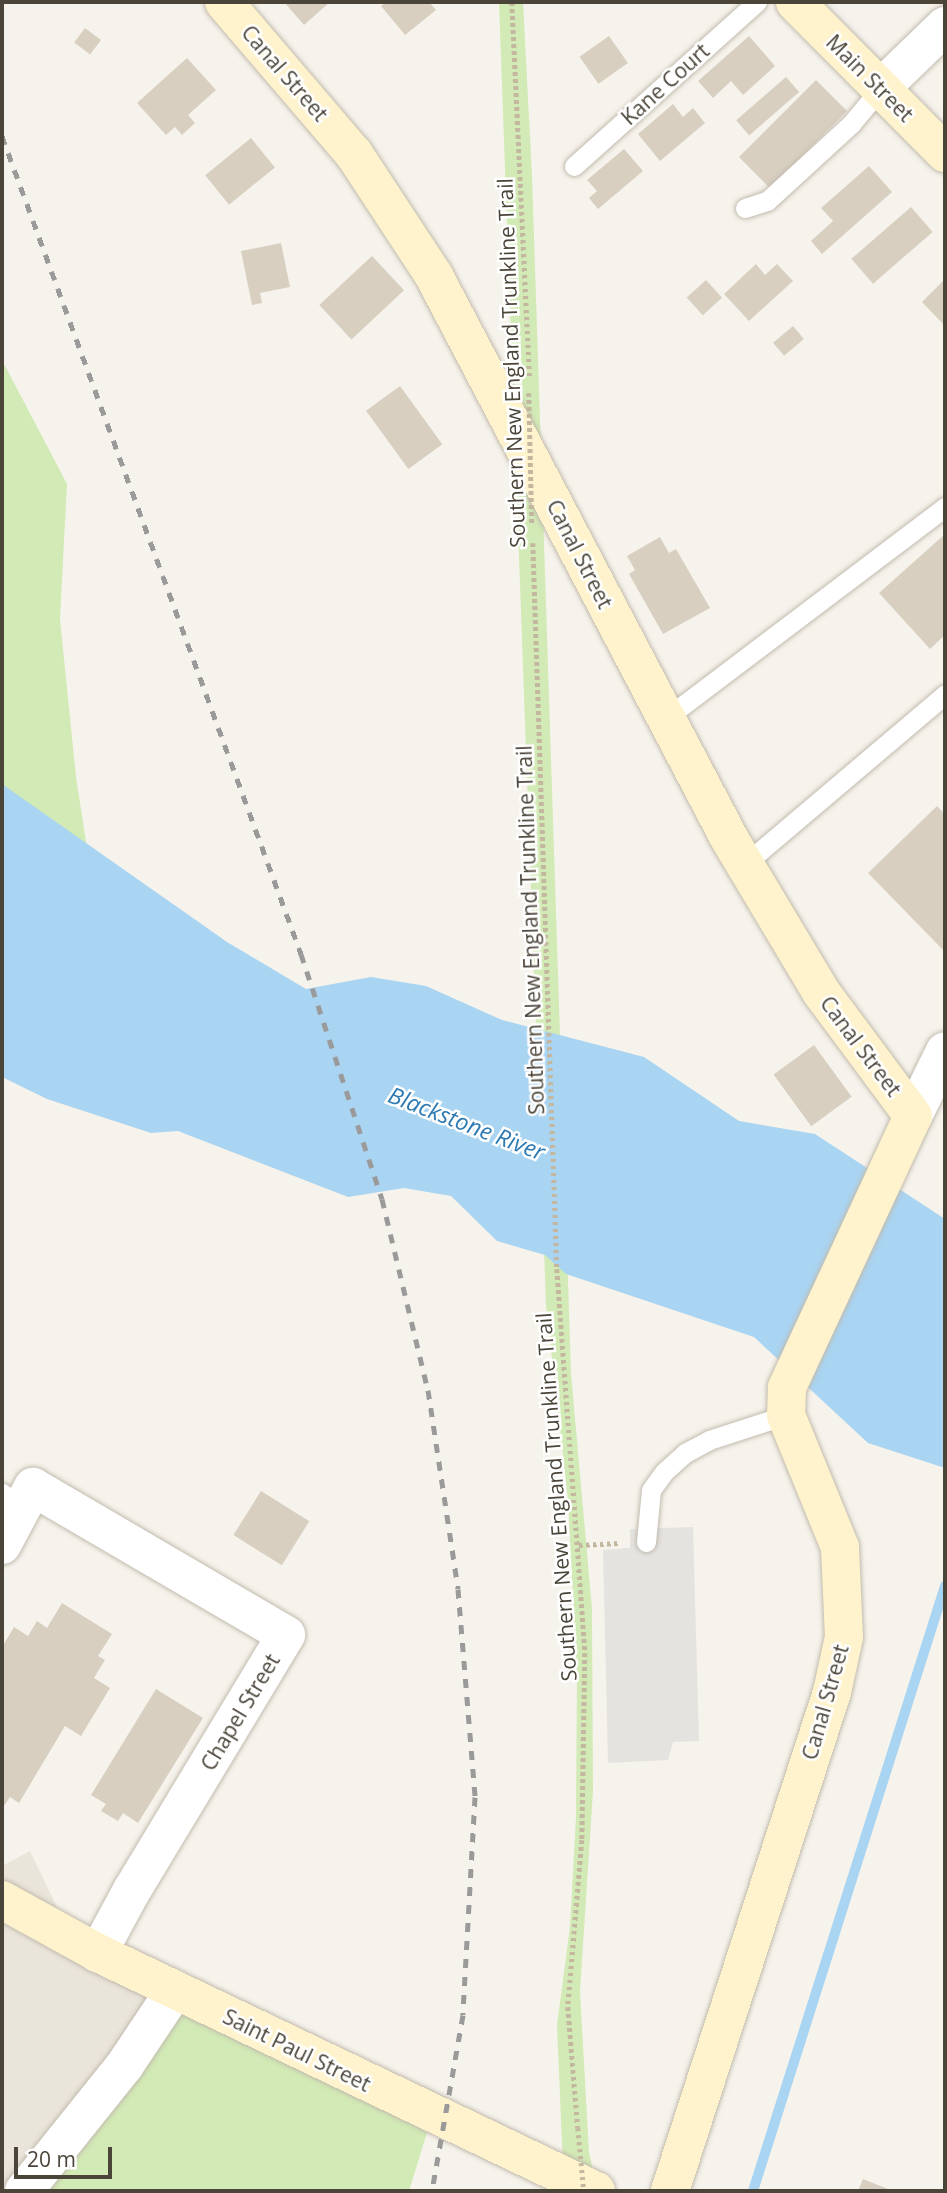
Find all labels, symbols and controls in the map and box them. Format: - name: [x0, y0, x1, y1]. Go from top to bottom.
- street label: Canal Street: [237, 20, 333, 126]
- street label: Main Street: [821, 29, 919, 127]
- street label: Kane Court: [616, 38, 714, 130]
- street label: Southern New England Trunkline Trail: [492, 178, 530, 548]
- street label: Canal Street: [542, 495, 618, 613]
- street label: Southern New England Trunkline Trail: [511, 745, 549, 1115]
- street label: Canal Street: [815, 991, 907, 1101]
- water label: Blackstone River: [385, 1080, 549, 1166]
- street label: Southern New England Trunkline Trail: [531, 1312, 581, 1682]
- street label: Canal Street: [797, 1641, 853, 1763]
- street label: Chapel Street: [195, 1649, 285, 1775]
- street label: Saint Paul Street: [219, 2003, 375, 2097]
- scale bar: [18, 2134, 116, 2178]
- text: 20 m: [27, 2145, 76, 2173]

